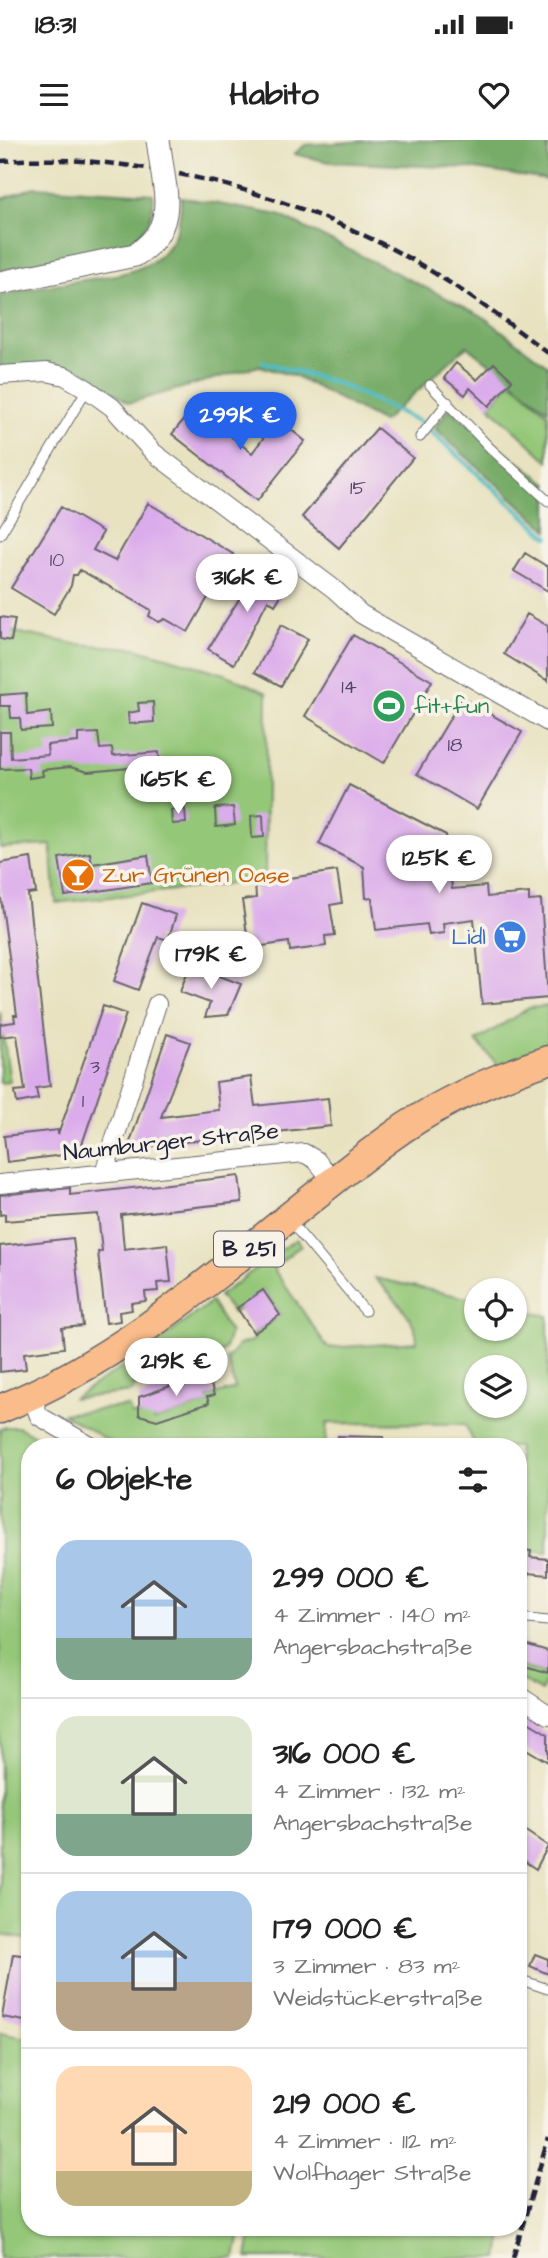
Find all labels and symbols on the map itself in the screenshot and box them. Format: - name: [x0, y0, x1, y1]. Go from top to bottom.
- pin: 299K €: [183, 392, 297, 452]
- house number: 15: [350, 475, 366, 502]
- house number: 10: [50, 547, 64, 574]
- pin: 316K €: [190, 554, 304, 614]
- house number: 14: [341, 674, 357, 701]
- sports icon: fit+fun: [370, 687, 408, 725]
- place label: fit+fun: [414, 690, 489, 722]
- house number: 18: [448, 732, 462, 759]
- pin: 165K €: [121, 756, 235, 816]
- pin: 125K €: [382, 836, 496, 895]
- bar icon: Zur Grünen Oase: [59, 856, 97, 894]
- place label: Zur Grünen Oase: [102, 859, 290, 891]
- supermarket icon: Lidl: [491, 918, 529, 956]
- place label: Lidl: [451, 921, 486, 953]
- pin: 179K €: [154, 932, 268, 991]
- house number: 3: [90, 1054, 100, 1081]
- house number: 1: [82, 1088, 85, 1115]
- street label: Naumburger Straße: [62, 1115, 280, 1170]
- road number: B 251: [214, 1232, 284, 1266]
- pin: 219K €: [119, 1338, 233, 1398]

